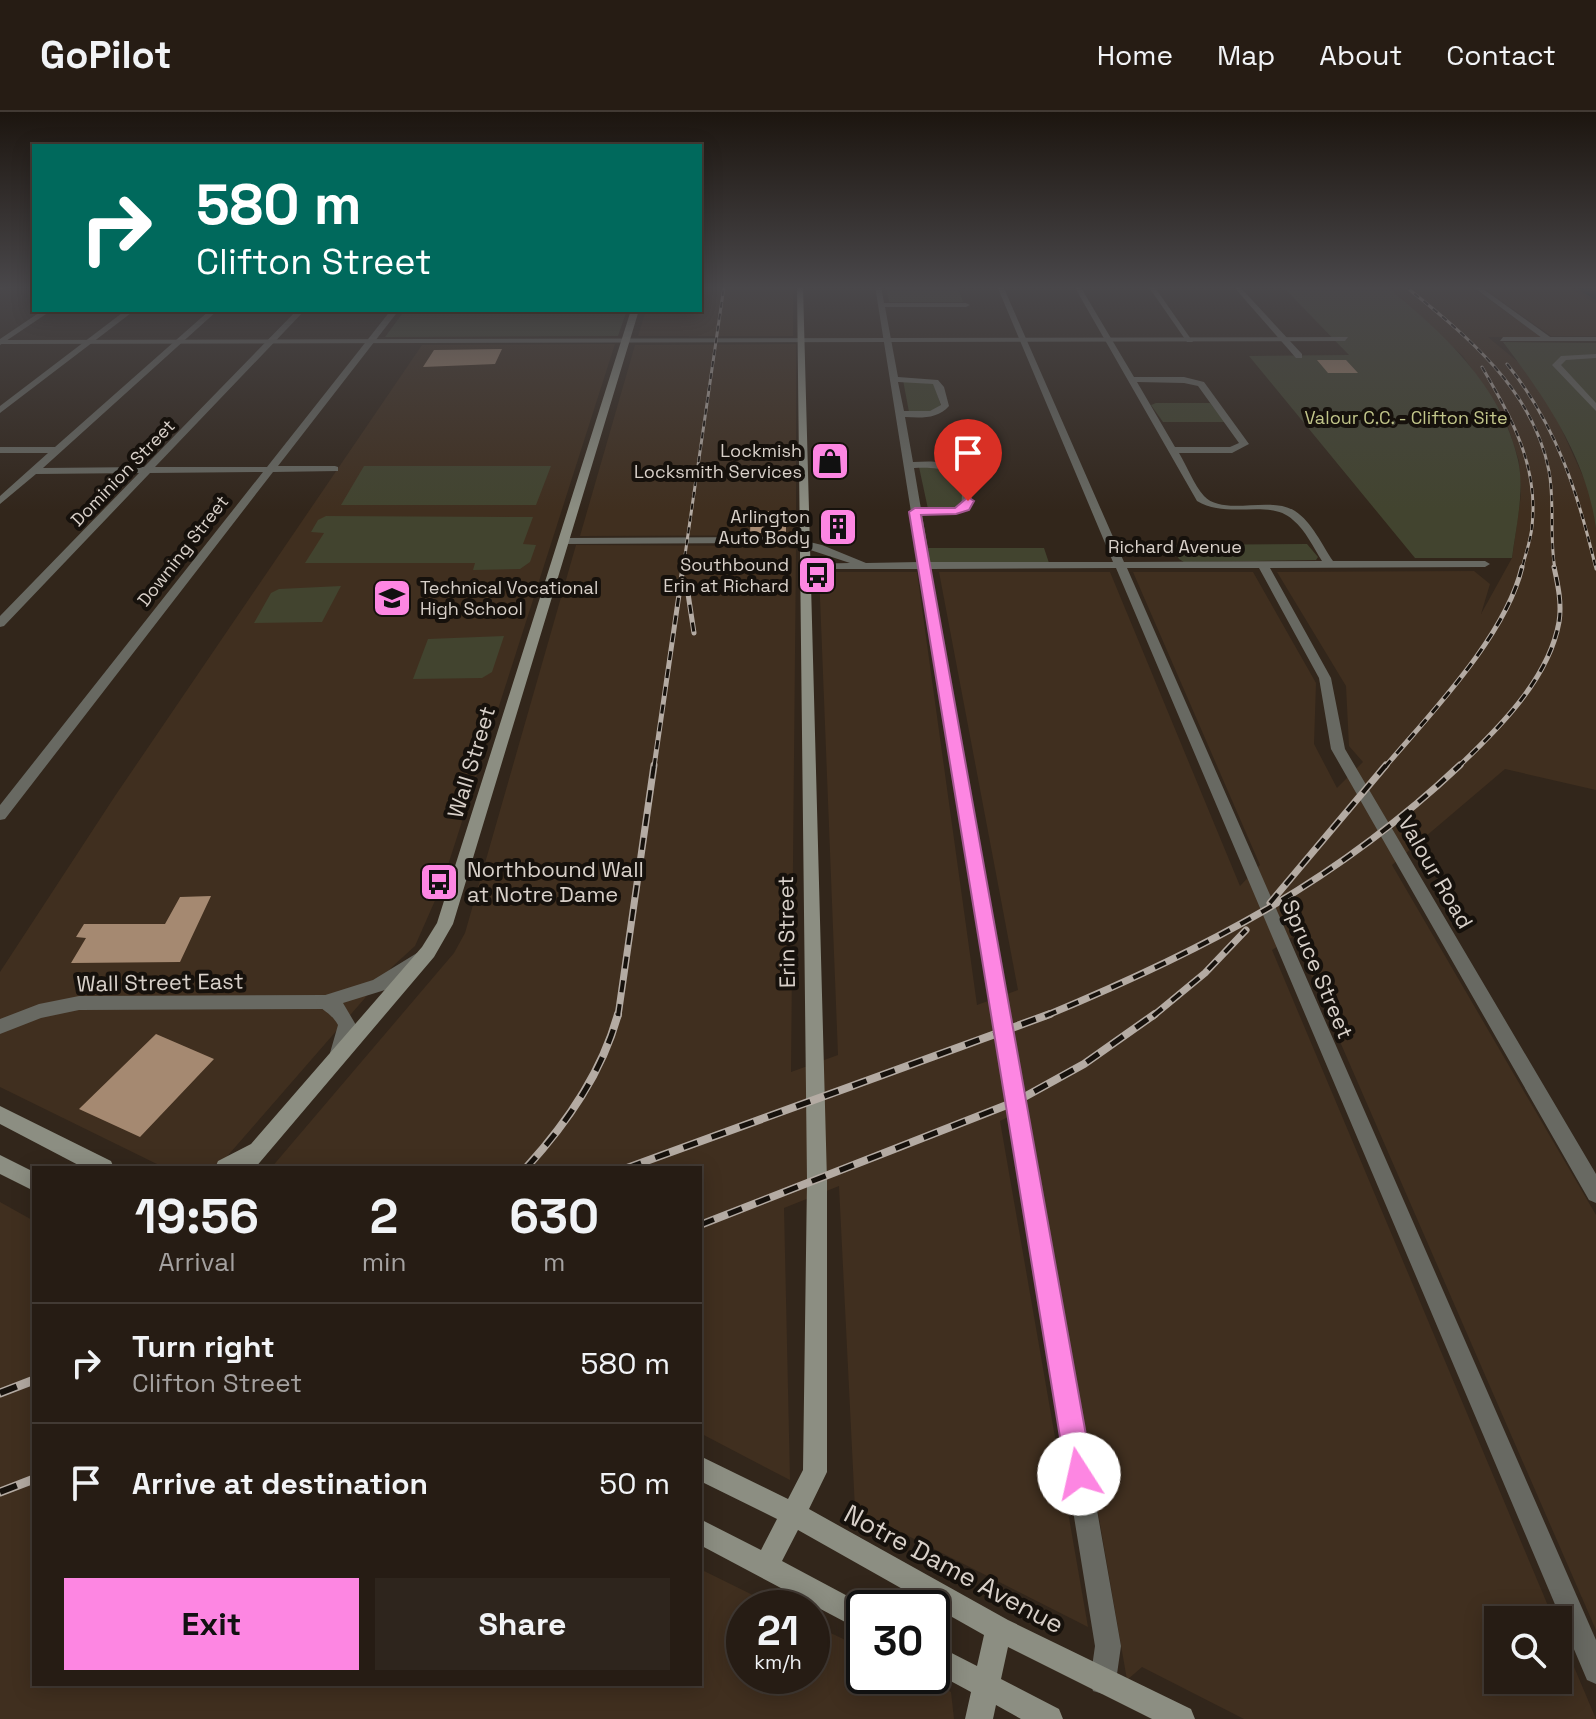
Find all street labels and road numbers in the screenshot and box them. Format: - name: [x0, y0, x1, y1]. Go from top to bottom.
- street label: Dominion Street: [66, 414, 180, 531]
- street label: Downing Street: [132, 490, 233, 611]
- street label: Richard Avenue: [1108, 535, 1242, 558]
- street label: Wall Street: [441, 703, 501, 821]
- street label: Valour Road: [1392, 810, 1480, 934]
- street label: Erin Street: [771, 876, 801, 988]
- street label: Spruce Street: [1276, 895, 1360, 1043]
- street label: Wall Street East: [76, 967, 244, 997]
- street label: Notre Dame Avenue: [838, 1497, 1070, 1641]

